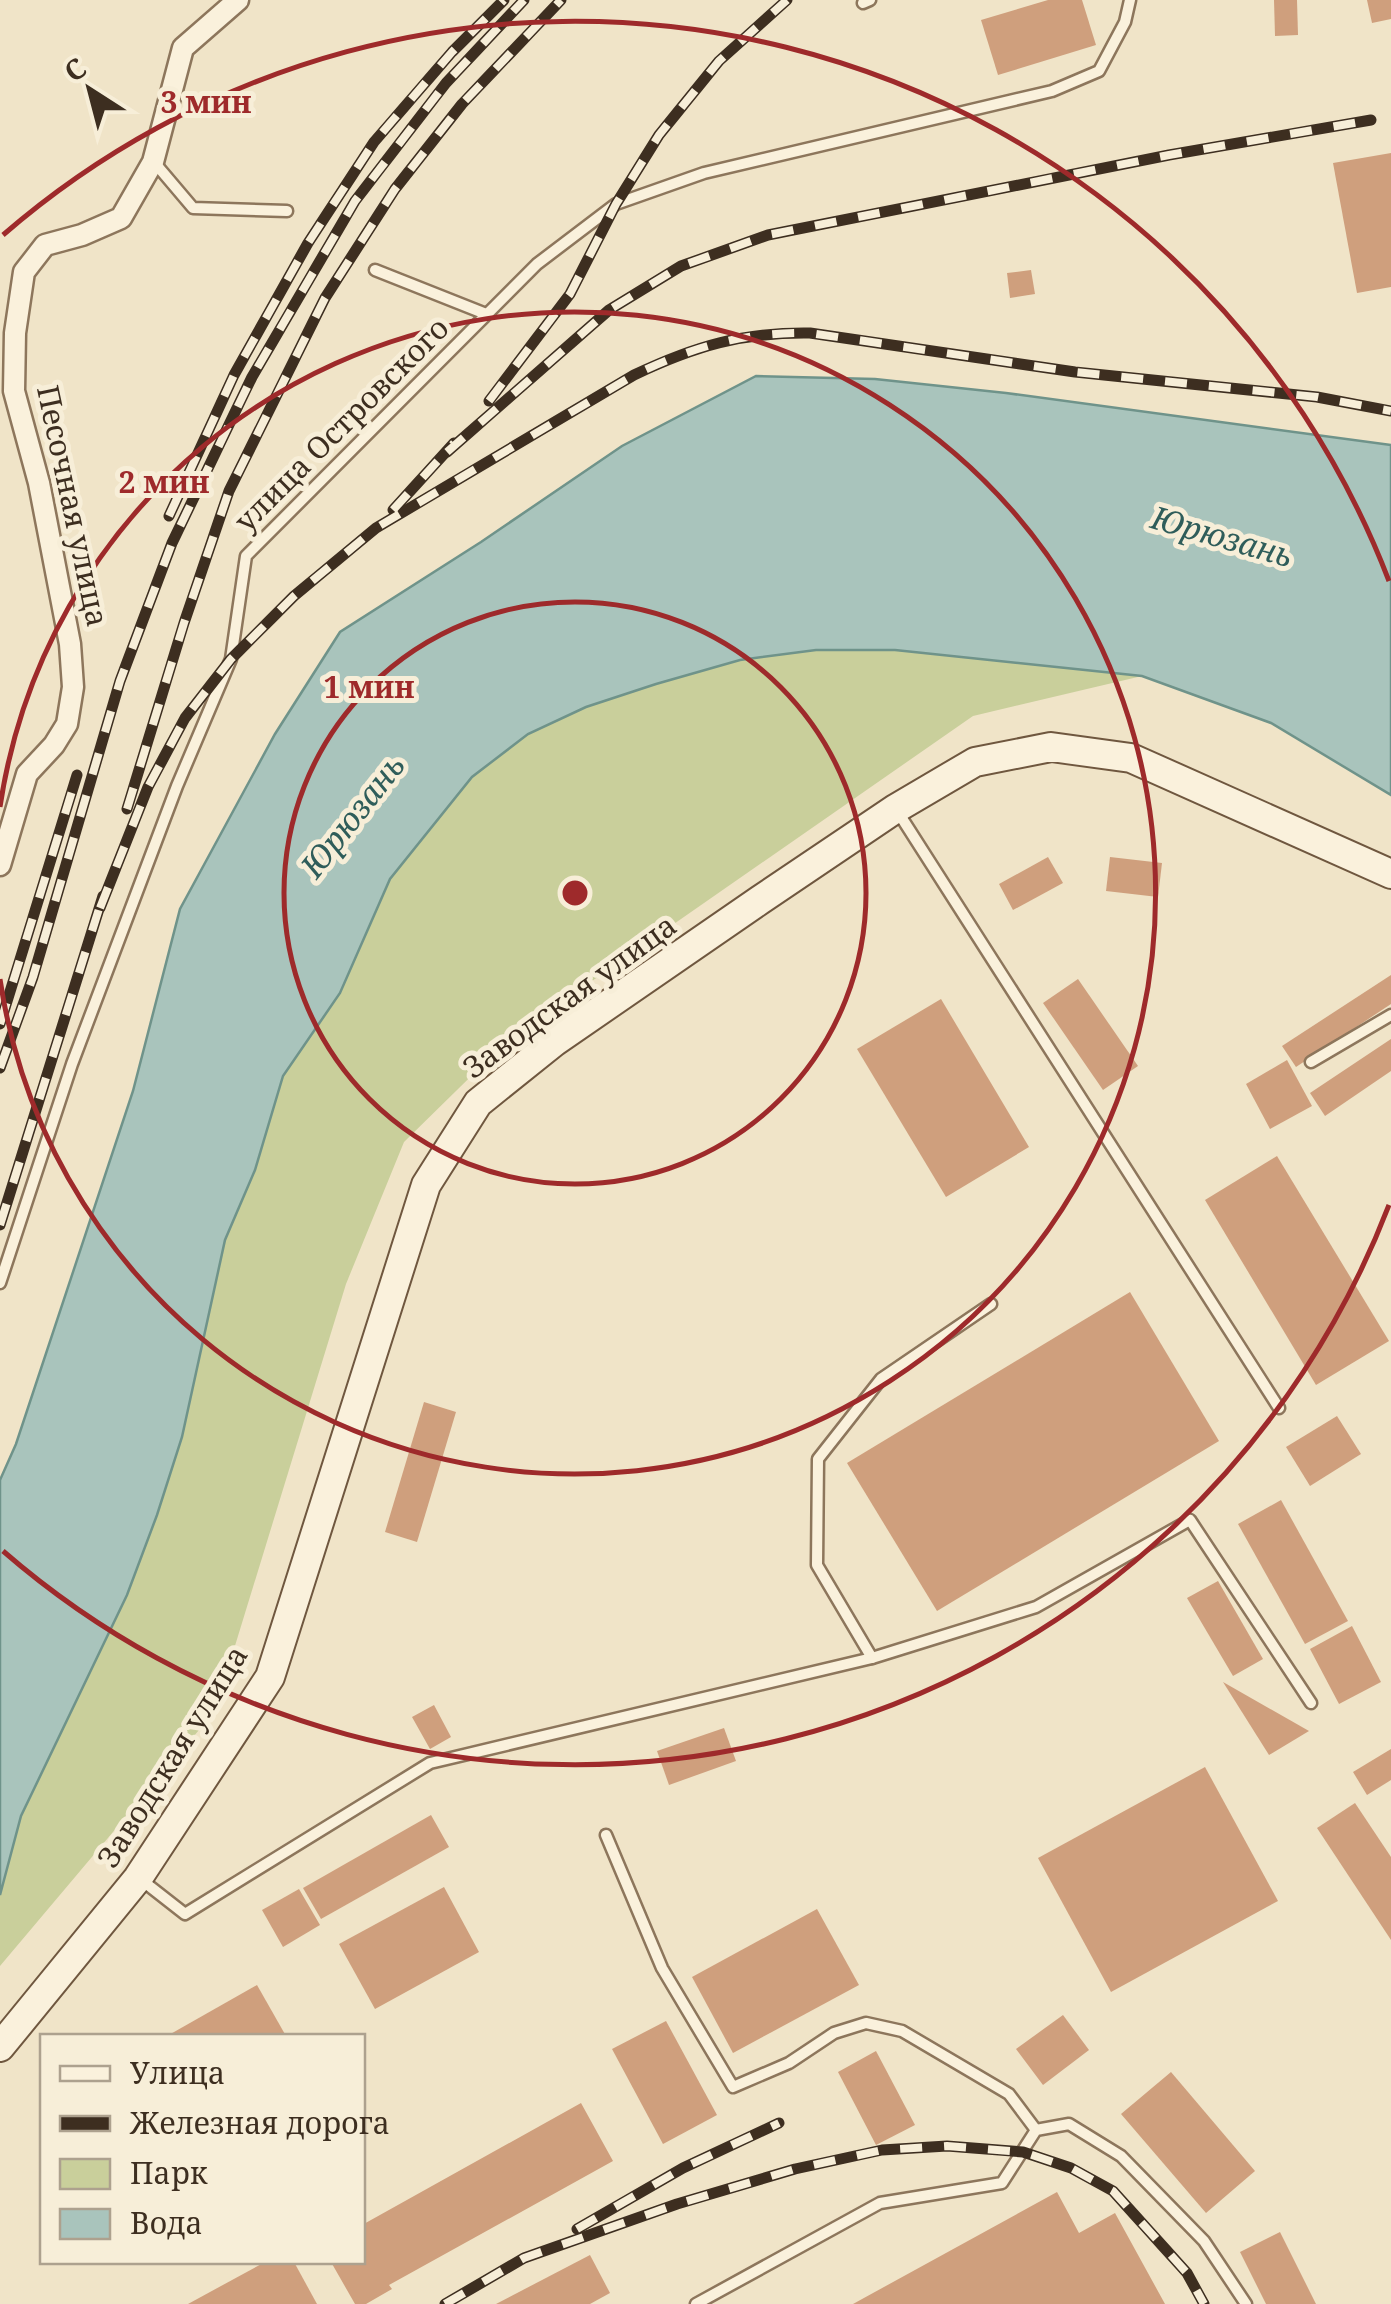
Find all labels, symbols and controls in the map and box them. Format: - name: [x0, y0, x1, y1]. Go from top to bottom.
- north arrow: [40, 40, 140, 140]
- text: С: [56, 48, 93, 90]
- text: 3 мин: [161, 81, 251, 122]
- street label: улица Островского: [225, 308, 457, 540]
- street label: Песочная улица: [28, 381, 119, 630]
- text: 2 мин: [119, 461, 209, 502]
- water label: Юрюзань: [1146, 495, 1298, 576]
- text: 1 мин: [324, 666, 414, 707]
- water label: Юрюзань: [289, 744, 414, 886]
- centre of rings: [557, 875, 593, 911]
- street label: Заводская улица: [454, 904, 684, 1087]
- street label: Заводская улица: [87, 1637, 257, 1875]
- legend: [40, 2034, 365, 2264]
- text: Улица: [130, 2052, 225, 2093]
- text: Железная дорога: [129, 2102, 390, 2143]
- text: Парк: [130, 2152, 208, 2193]
- text: Вода: [130, 2202, 203, 2243]

